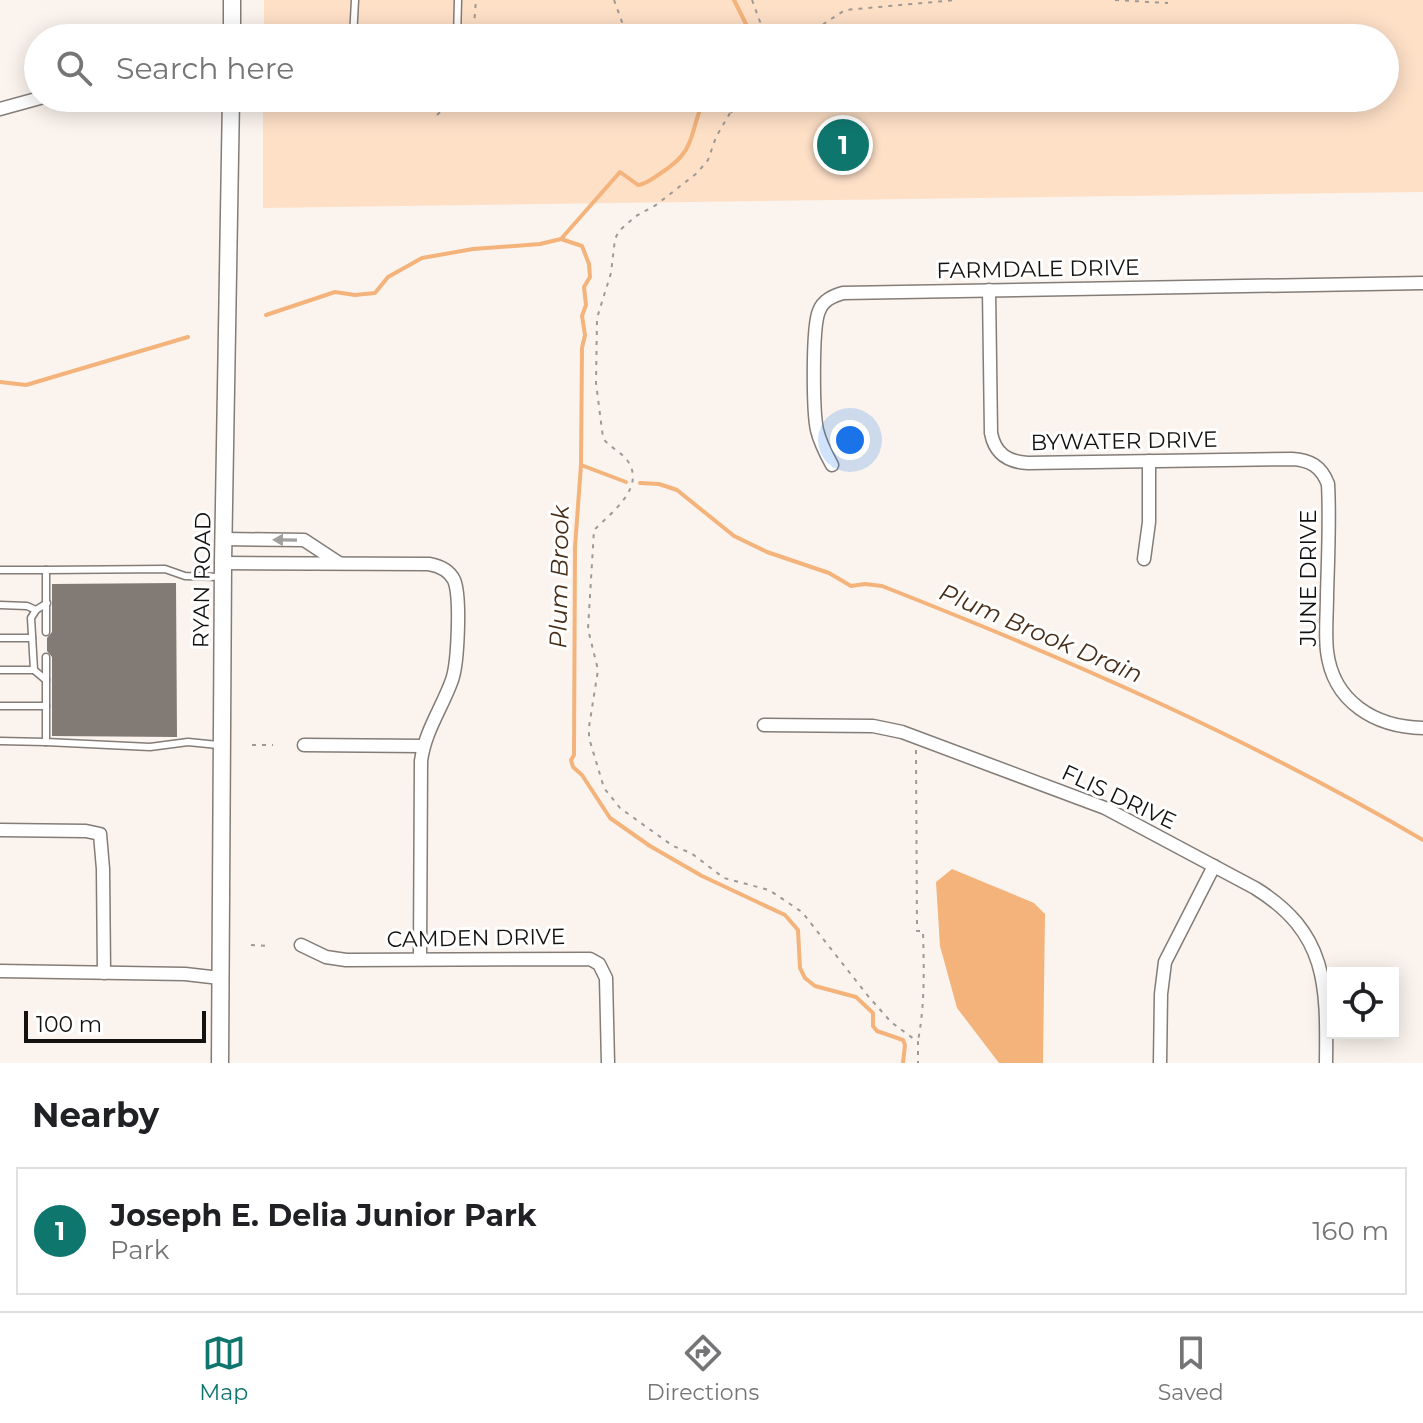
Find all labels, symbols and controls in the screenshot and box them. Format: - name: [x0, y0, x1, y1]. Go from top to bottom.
- search box: [24, 24, 1399, 112]
- icon: search: [52, 46, 96, 90]
- text: Search here: [116, 50, 294, 87]
- pin: 1: [817, 115, 869, 175]
- street label: FARMDALE DRIVE: [936, 254, 1140, 284]
- your location: [830, 420, 870, 460]
- street label: BYWATER DRIVE: [1030, 426, 1218, 456]
- water label: Plum Brook: [543, 503, 575, 649]
- street label: JUNE DRIVE: [1295, 510, 1322, 647]
- street label: RYAN ROAD: [187, 512, 217, 648]
- one-way arrow: [272, 533, 297, 546]
- water label: Plum Brook Drain: [935, 577, 1147, 689]
- street label: FLIS DRIVE: [1058, 759, 1180, 835]
- street label: CAMDEN DRIVE: [386, 923, 566, 953]
- map controls: [1327, 967, 1399, 1039]
- button: locate: [1327, 967, 1399, 1039]
- scale bar: [24, 1007, 206, 1043]
- text: 100 m: [36, 1011, 102, 1038]
- text: Nearby: [32, 1094, 159, 1136]
- text: Joseph E. Delia Junior Park: [110, 1197, 537, 1234]
- text: 1: [55, 1215, 65, 1247]
- text: 160 m: [1312, 1215, 1389, 1247]
- text: Park: [110, 1234, 169, 1266]
- tab: Map: [199, 1331, 248, 1406]
- tab: Directions: [647, 1331, 759, 1406]
- tab: Saved: [1158, 1331, 1224, 1406]

